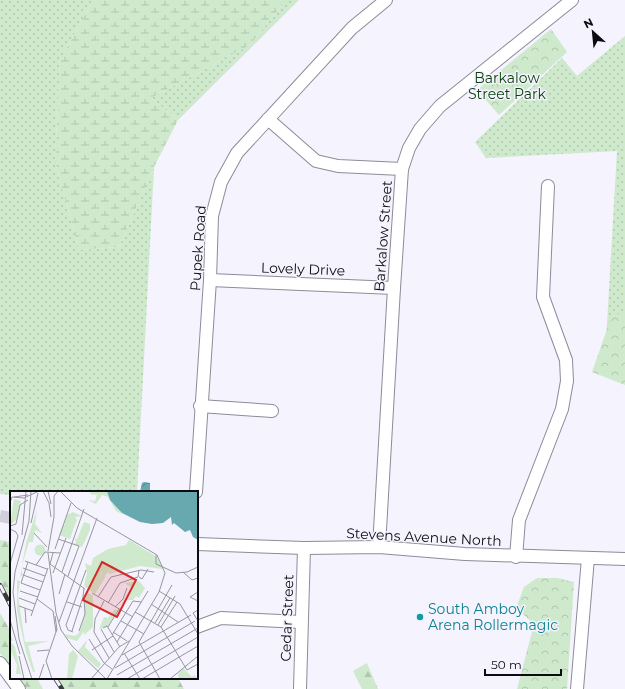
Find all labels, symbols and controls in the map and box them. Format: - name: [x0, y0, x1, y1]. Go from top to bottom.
- north arrow: [573, 12, 613, 52]
- text: N: [581, 15, 596, 31]
- park label: Barkalow Street Park: [468, 69, 547, 103]
- street label: Barkalow Street: [370, 179, 396, 292]
- street label: Pupek Road: [186, 204, 210, 292]
- street label: Lovely Drive: [261, 259, 345, 279]
- inset map: [10, 491, 198, 679]
- street label: Stevens Avenue North: [346, 524, 502, 550]
- street label: Cedar Street: [276, 574, 298, 662]
- place label: South Amboy Arena Rollermagic: [428, 600, 558, 634]
- marker: South Amboy Arena Rollermagic: [415, 612, 425, 622]
- scale bar: [485, 651, 561, 677]
- text: 50 m: [491, 657, 522, 672]

